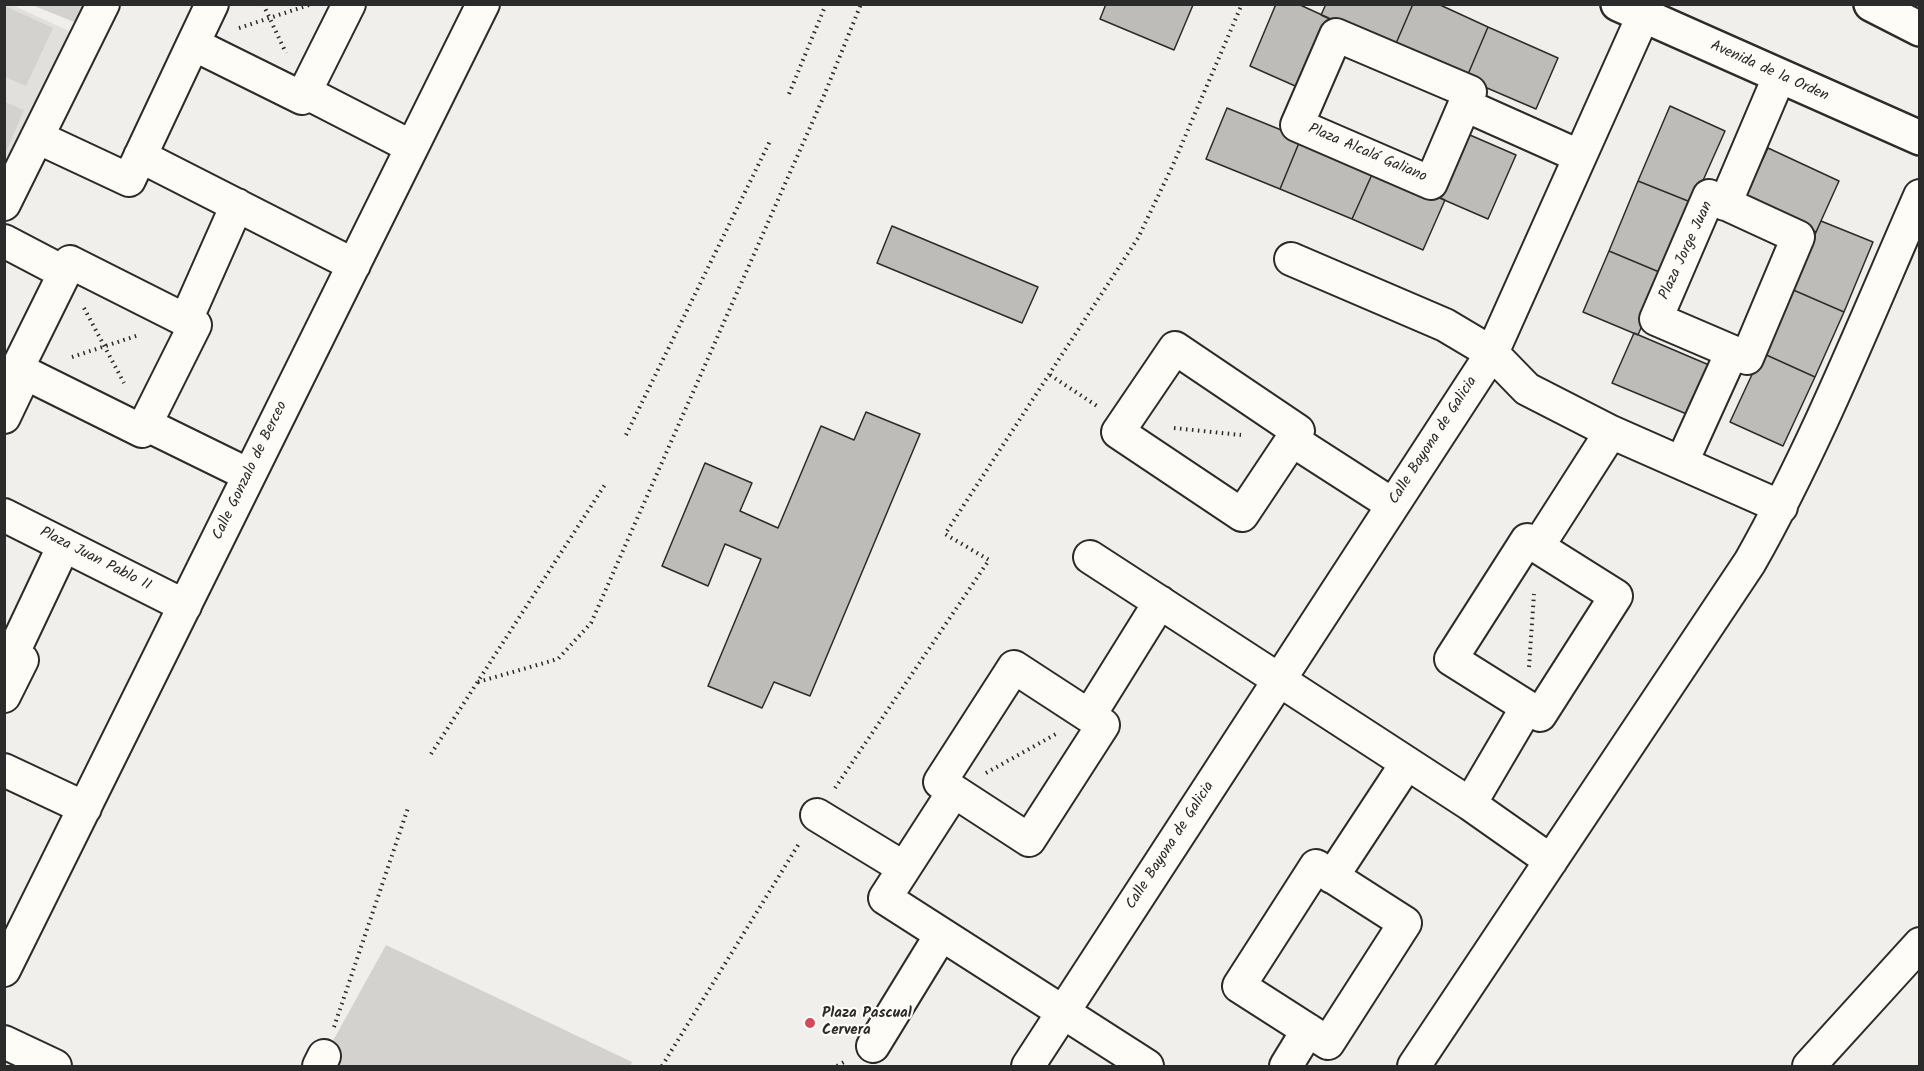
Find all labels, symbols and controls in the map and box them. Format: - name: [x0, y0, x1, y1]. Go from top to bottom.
- street label: Avenida de la Orden: [1707, 38, 1831, 106]
- street label: Plaza Alcalá Galiano: [1305, 121, 1429, 187]
- street label: Plaza Jorge Juan: [1656, 199, 1718, 303]
- street label: Calle Bayona de Galicia: [1386, 374, 1482, 508]
- street label: Calle Gonzalo de Berceo: [210, 399, 292, 543]
- street label: Plaza Juan Pablo II: [36, 524, 154, 596]
- street label: Calle Bayona de Galicia: [1123, 779, 1219, 913]
- place label: Plaza Pascual Cervera: [822, 1005, 912, 1040]
- marker: Plaza Pascual Cervera: [803, 1016, 817, 1030]

